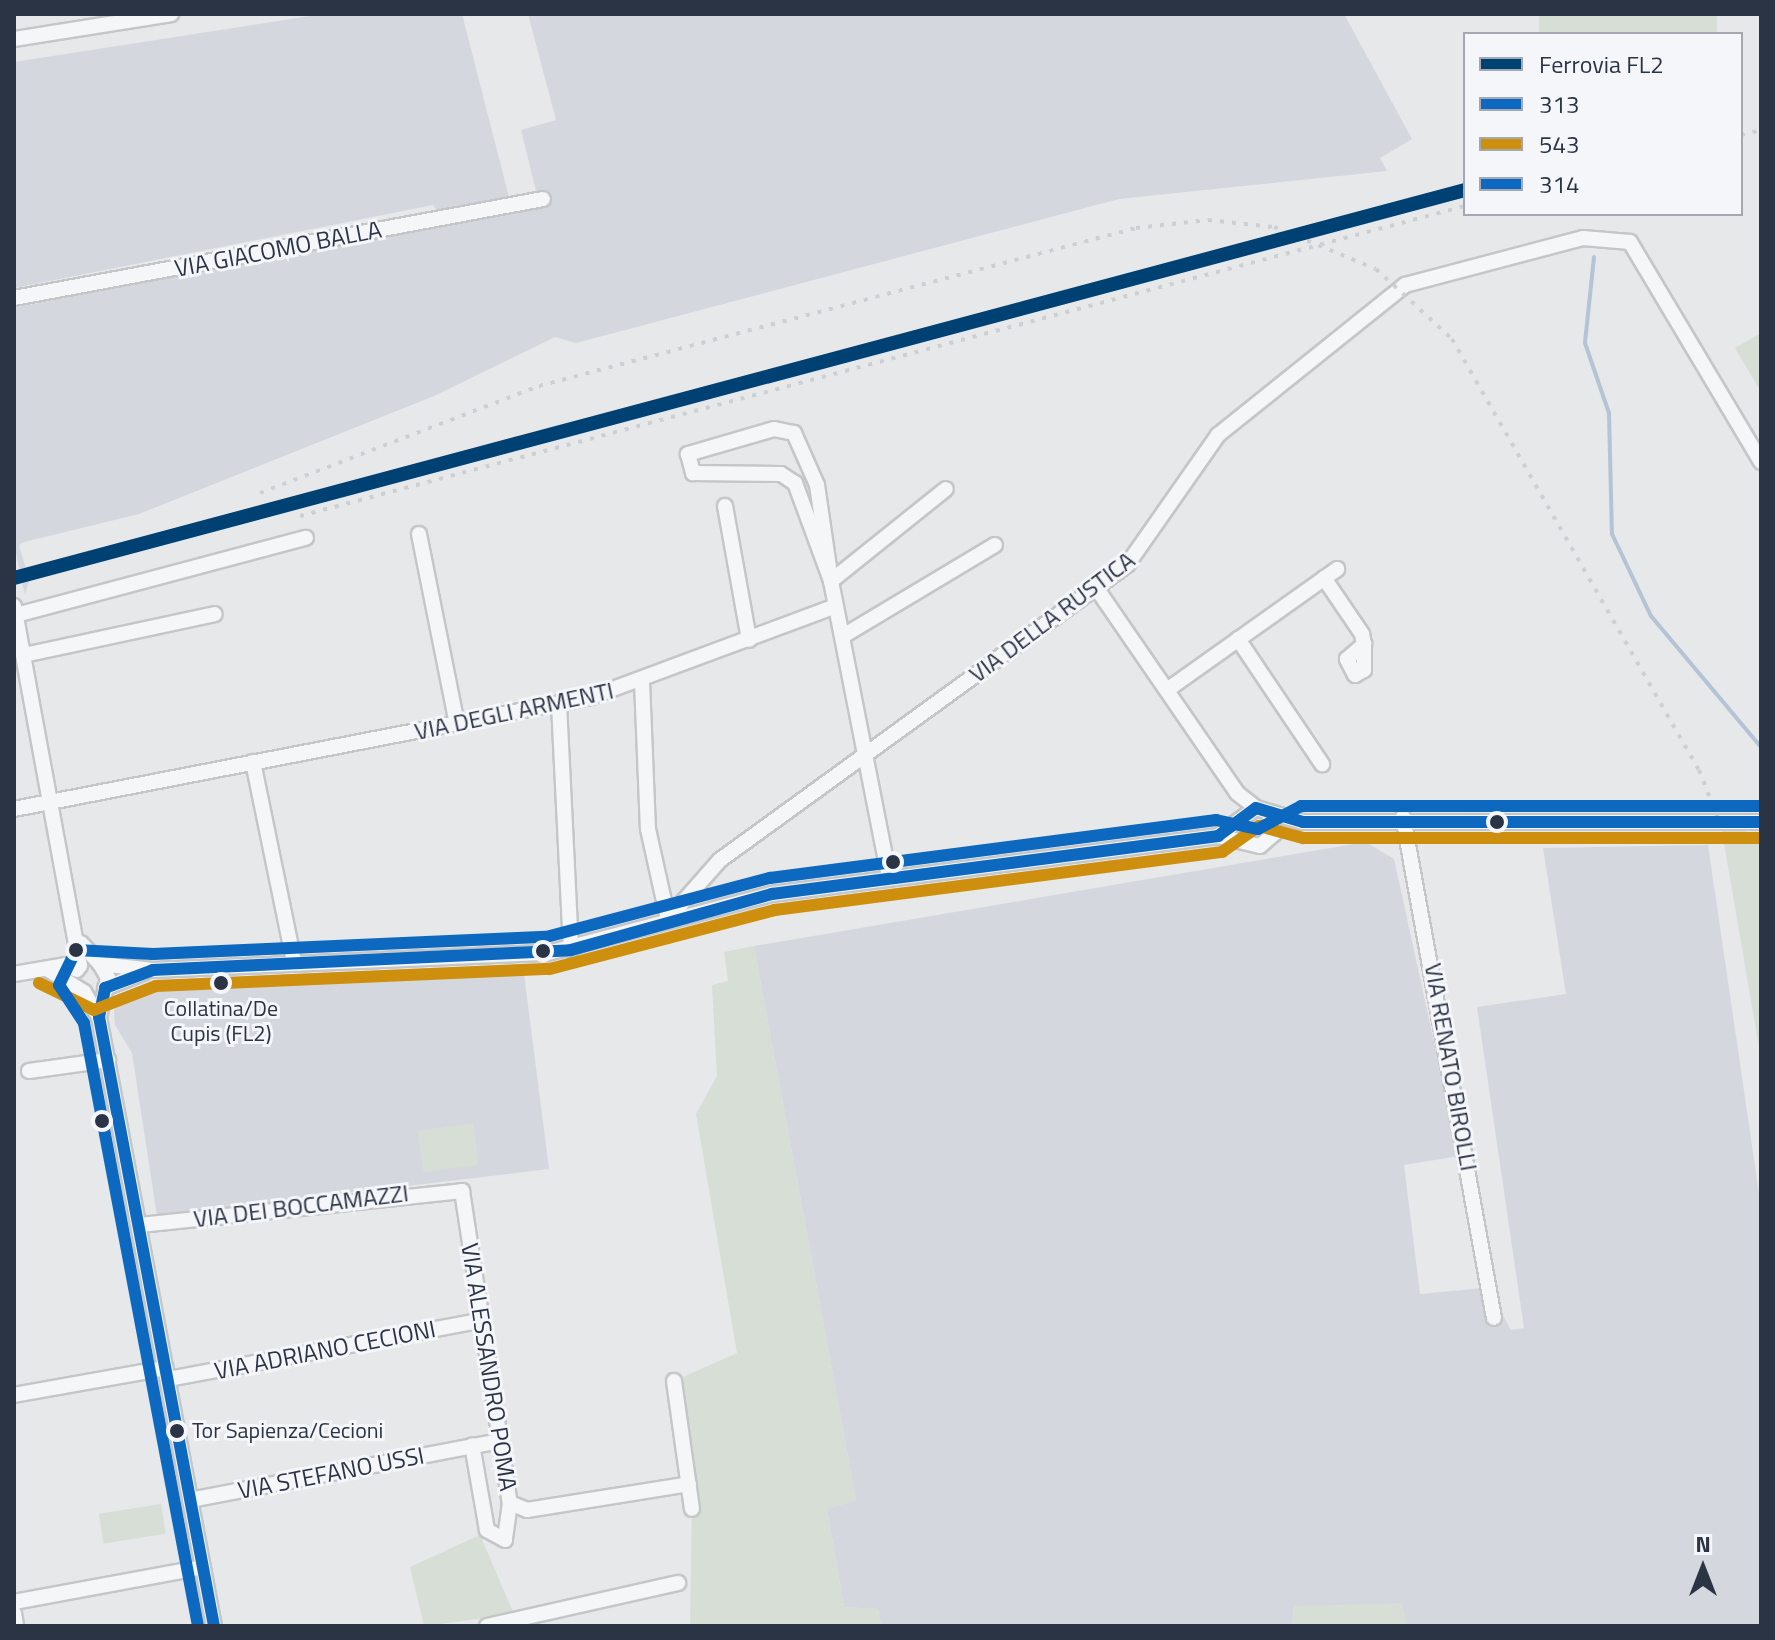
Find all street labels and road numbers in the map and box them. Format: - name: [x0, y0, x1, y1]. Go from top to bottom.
- street label: VIA GIACOMO BALLA: [172, 215, 384, 283]
- street label: VIA DELLA RUSTICA: [964, 545, 1140, 689]
- street label: VIA DEGLI ARMENTI: [412, 676, 616, 746]
- street label: VIA RENATO BIROLLI: [1419, 961, 1483, 1173]
- street label: VIA DEI BOCCAMAZZI: [192, 1179, 410, 1233]
- street label: VIA ALESSANDRO POMA: [455, 1241, 523, 1493]
- street label: VIA ADRIANO CECIONI: [212, 1314, 438, 1386]
- street label: VIA STEFANO USSI: [235, 1441, 427, 1505]

